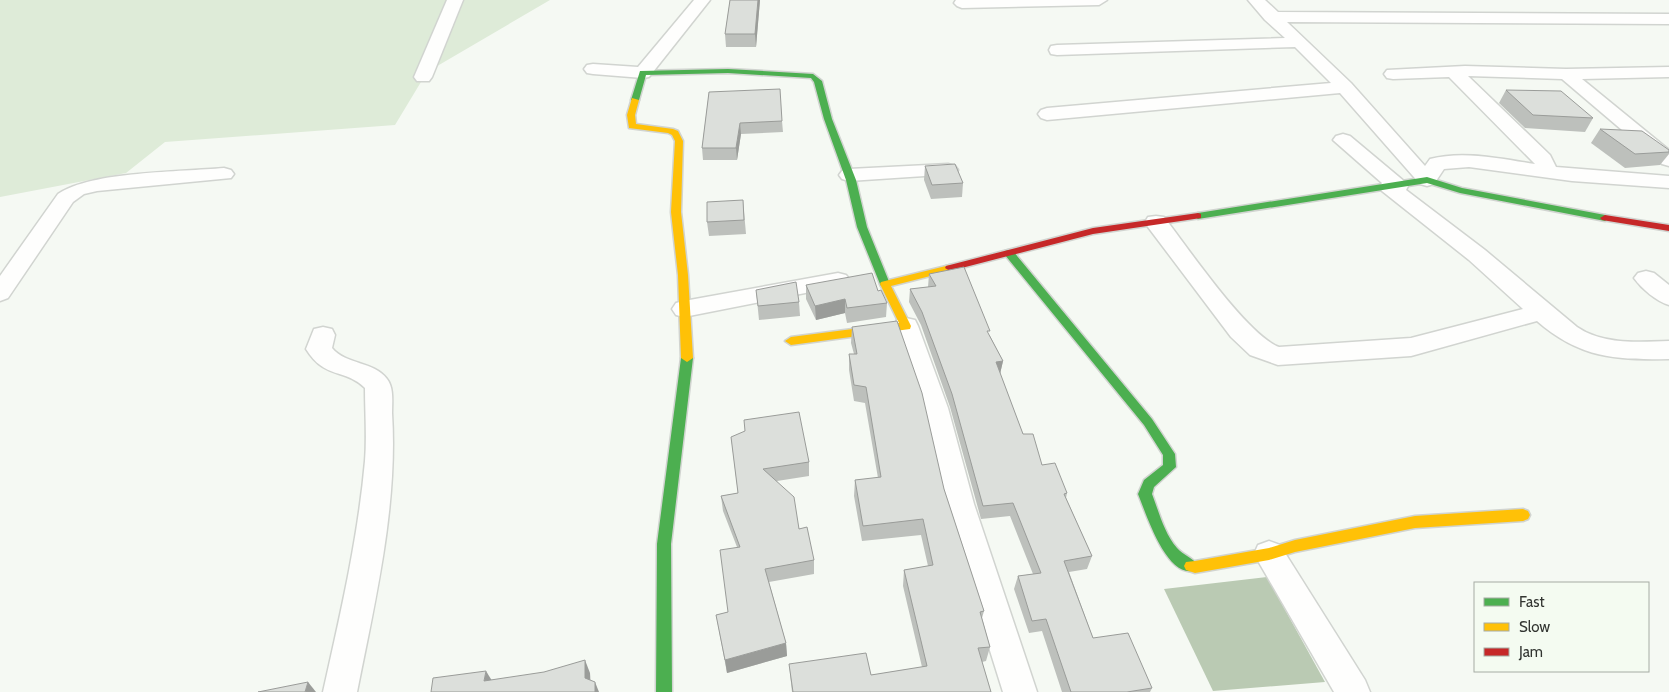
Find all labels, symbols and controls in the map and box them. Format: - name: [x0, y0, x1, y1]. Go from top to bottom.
- legend: [1474, 582, 1649, 672]
- text: Fast: [1519, 593, 1544, 611]
- text: Slow: [1519, 618, 1550, 636]
- text: Jam: [1518, 643, 1543, 661]

